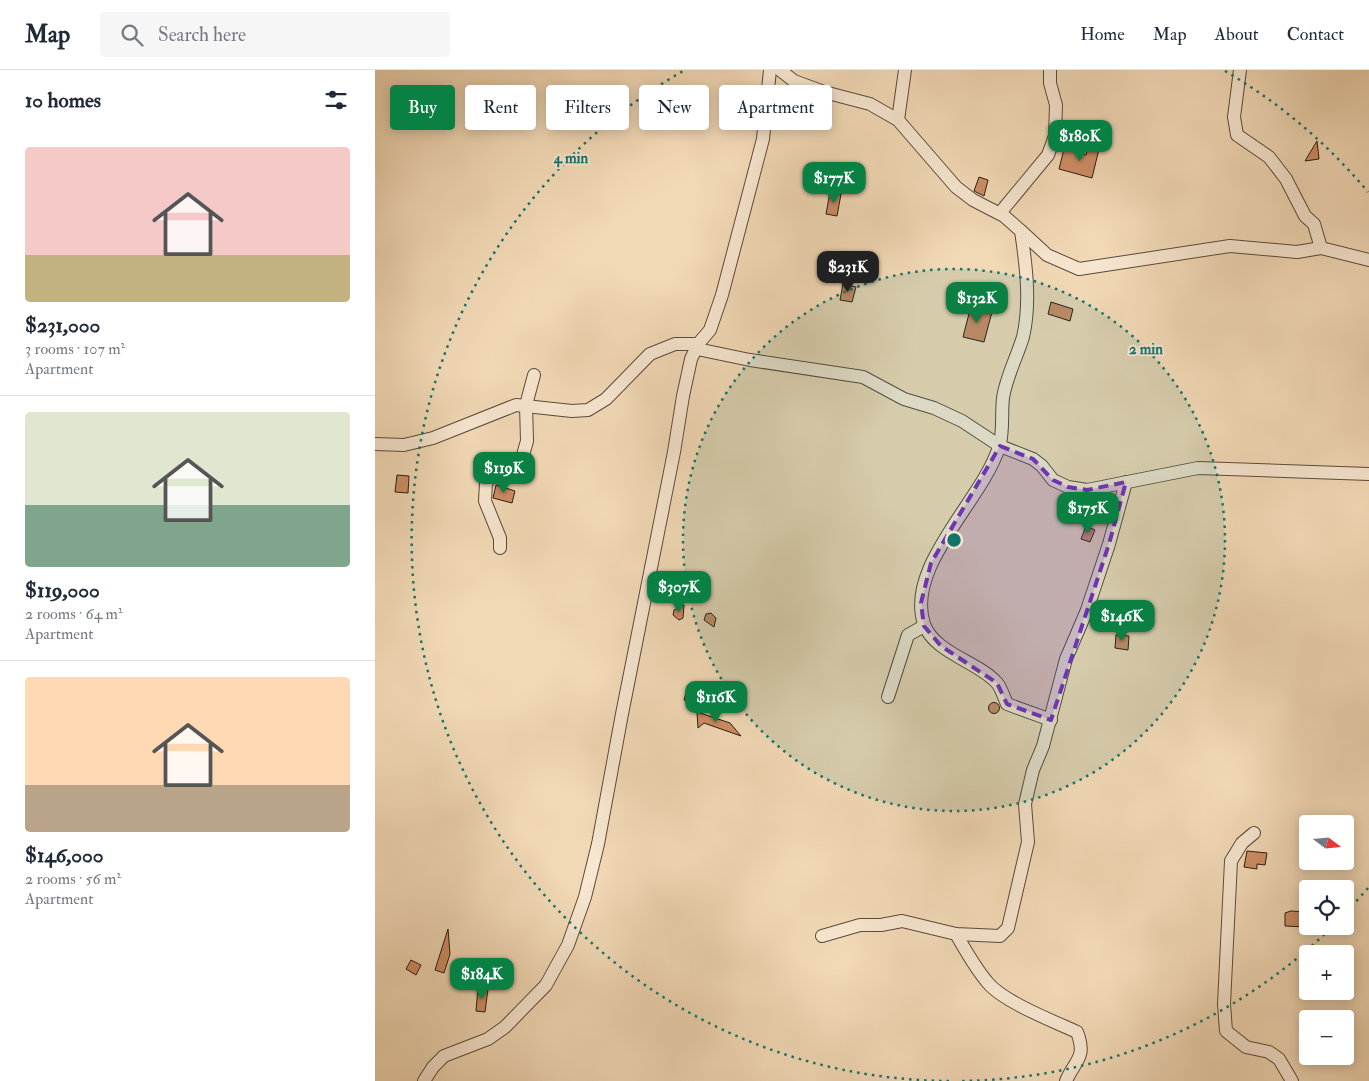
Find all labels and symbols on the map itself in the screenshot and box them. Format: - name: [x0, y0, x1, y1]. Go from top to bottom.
- pin: $180K: [1045, 119, 1115, 162]
- text: 4 min: [553, 149, 589, 168]
- pin: $177K: [799, 162, 869, 204]
- pin: $231K: [813, 250, 883, 293]
- pin: $132K: [942, 282, 1012, 324]
- text: 2 min: [1129, 340, 1163, 359]
- pin: $119K: [469, 452, 539, 494]
- pin: $175K: [1053, 492, 1123, 534]
- centre of rings: [945, 531, 963, 549]
- pin: $307K: [644, 570, 714, 613]
- pin: $146K: [1087, 600, 1157, 642]
- pin: $116K: [681, 680, 751, 723]
- north arrow: [1299, 815, 1354, 870]
- pin: $184K: [447, 958, 517, 1000]

